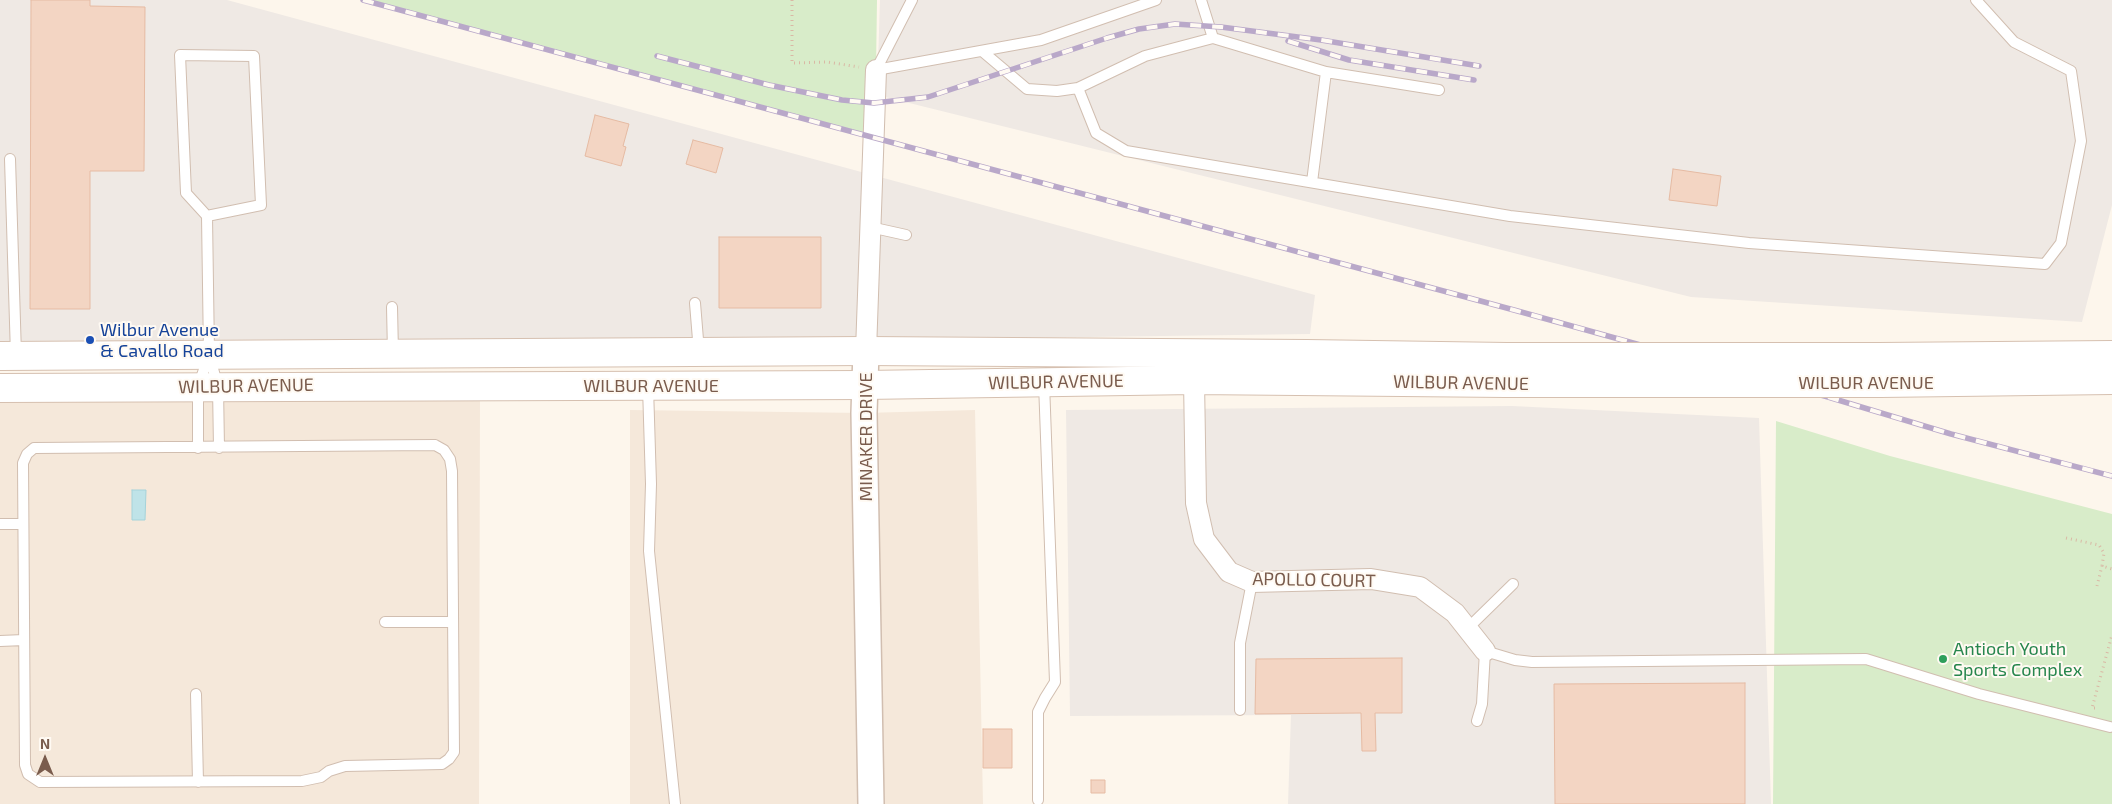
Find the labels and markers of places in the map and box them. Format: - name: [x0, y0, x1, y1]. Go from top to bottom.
- place label: Wilbur Avenue & Cavallo Road: [100, 319, 224, 362]
- marker: Wilbur Avenue & Cavallo Road: [84, 334, 96, 346]
- place label: Antioch Youth Sports Complex: [1953, 638, 2082, 681]
- marker: Antioch Youth Sports Complex: [1937, 653, 1949, 665]

